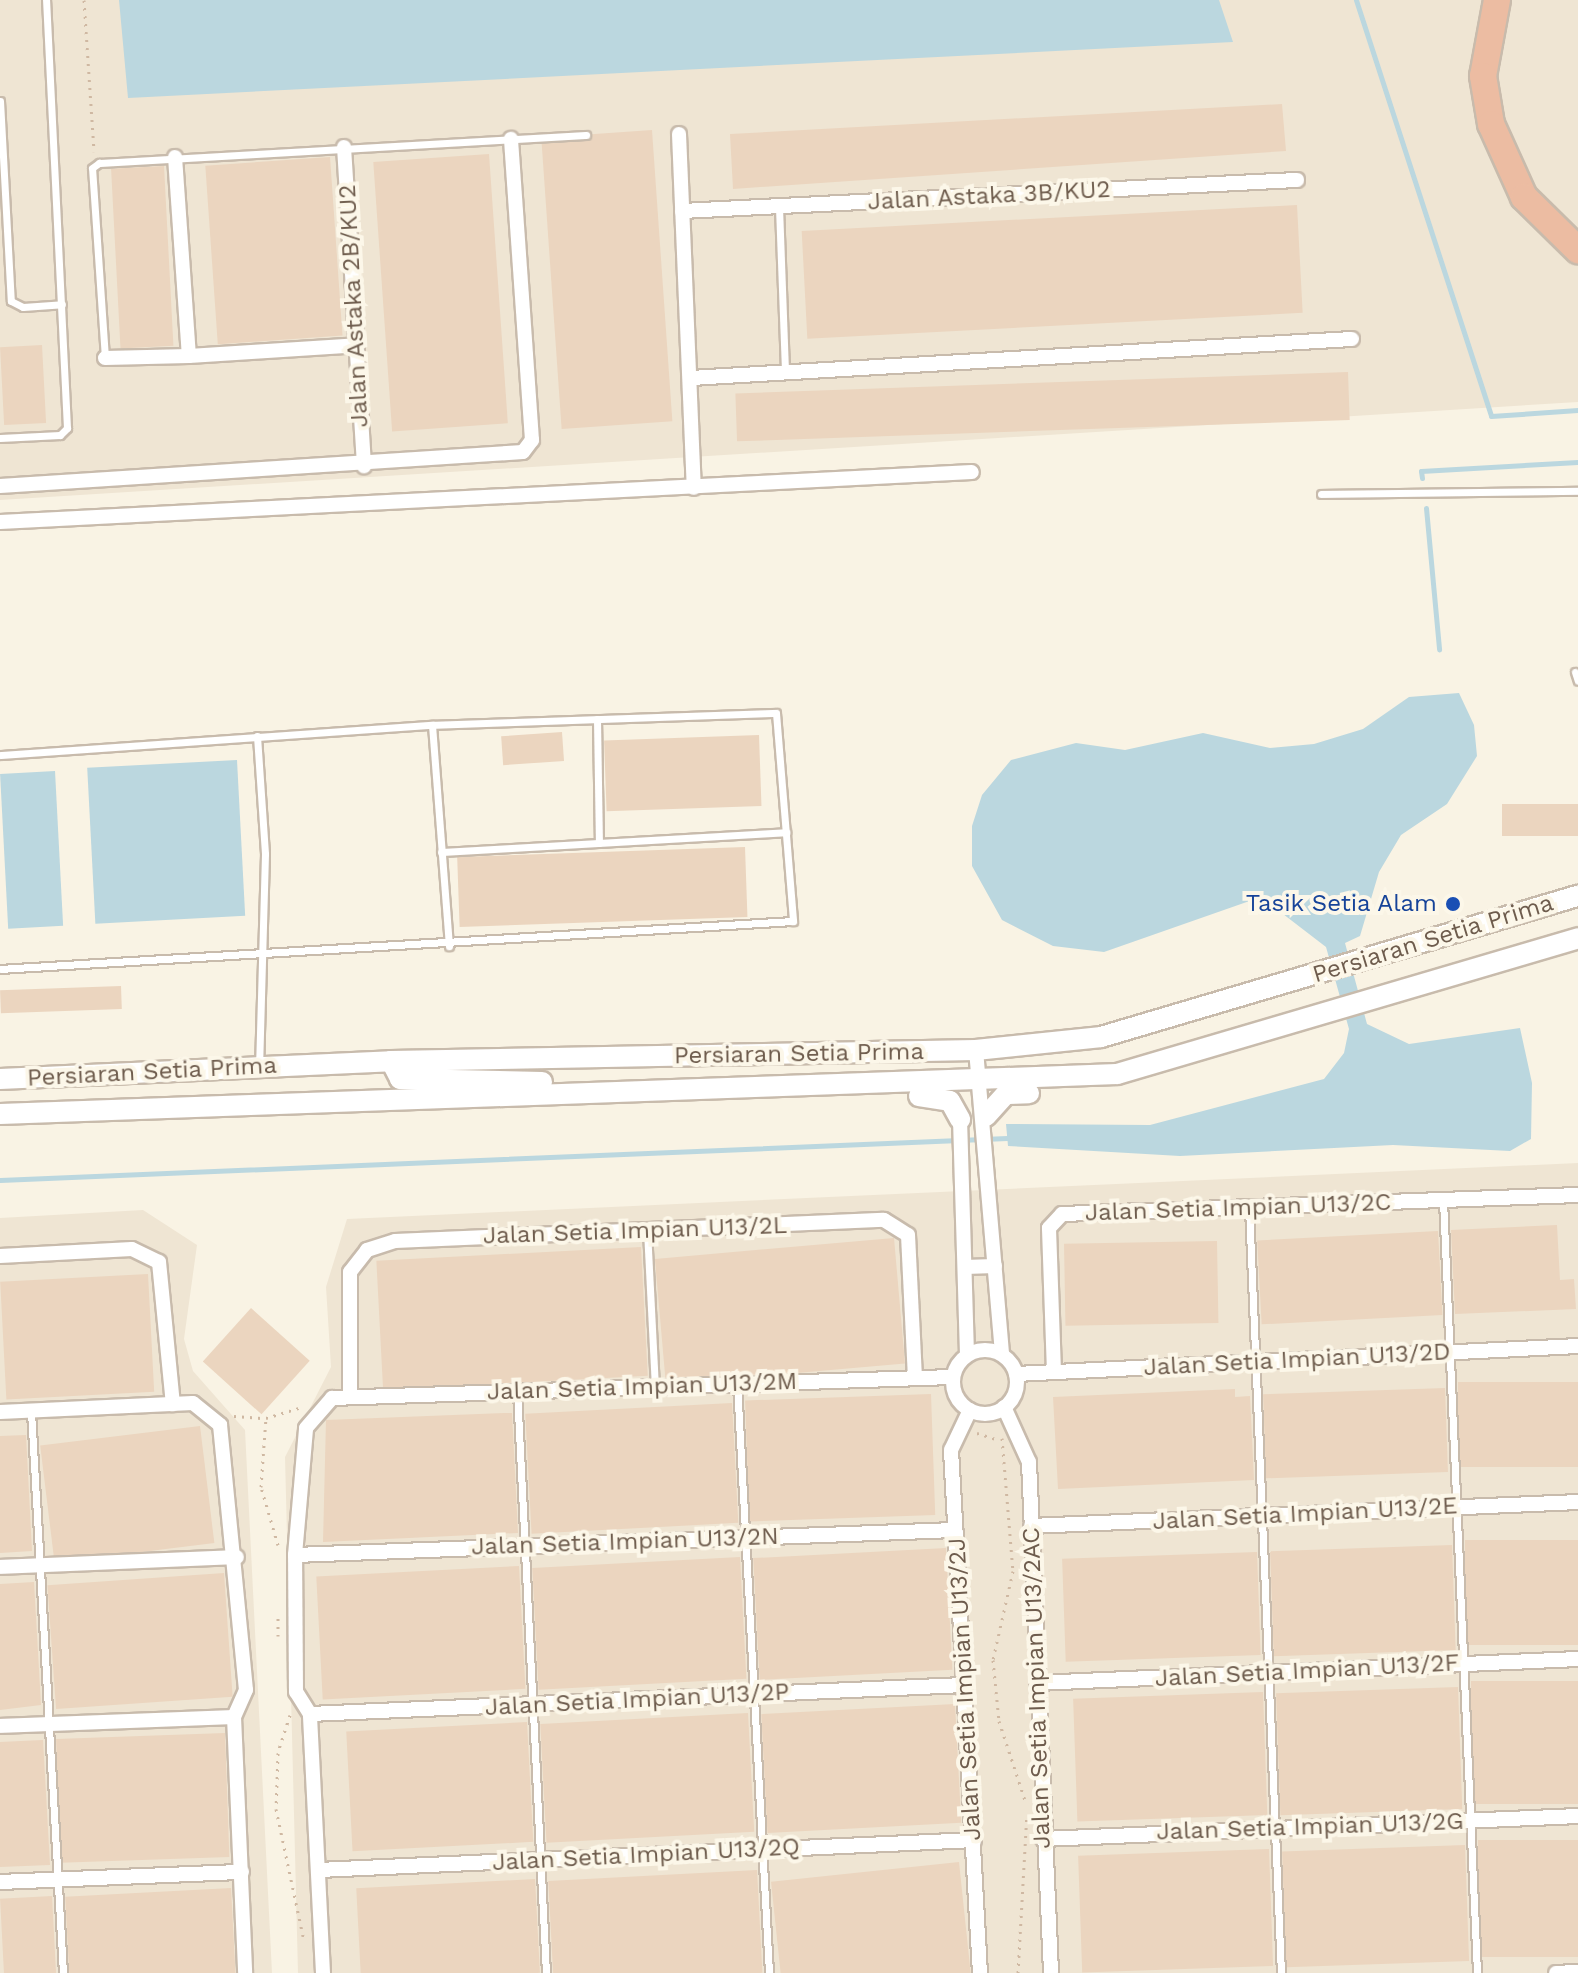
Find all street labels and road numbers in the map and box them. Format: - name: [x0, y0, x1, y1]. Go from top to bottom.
- street label: Jalan Astaka 3B/KU2: [866, 175, 1112, 217]
- street label: Jalan Astaka 2B/KU2: [333, 183, 375, 429]
- street label: Persiaran Setia Prima: [1309, 889, 1557, 989]
- street label: Persiaran Setia Prima: [673, 1037, 925, 1071]
- street label: Persiaran Setia Prima: [26, 1051, 278, 1093]
- street label: Jalan Setia Impian U13/2C: [1084, 1188, 1392, 1228]
- street label: Jalan Setia Impian U13/2L: [482, 1211, 788, 1251]
- street label: Jalan Setia Impian U13/2D: [1143, 1338, 1451, 1382]
- street label: Jalan Setia Impian U13/2M: [486, 1367, 798, 1407]
- street label: Jalan Setia Impian U13/2E: [1152, 1492, 1458, 1536]
- street label: Jalan Setia Impian U13/2N: [471, 1522, 779, 1562]
- street label: Jalan Setia Impian U13/2AC: [1017, 1526, 1057, 1850]
- street label: Jalan Setia Impian U13/2J: [943, 1536, 987, 1842]
- street label: Jalan Setia Impian U13/2F: [1154, 1649, 1460, 1693]
- street label: Jalan Setia Impian U13/2P: [484, 1678, 790, 1722]
- street label: Jalan Setia Impian U13/2G: [1156, 1807, 1464, 1847]
- street label: Jalan Setia Impian U13/2Q: [491, 1833, 801, 1877]

